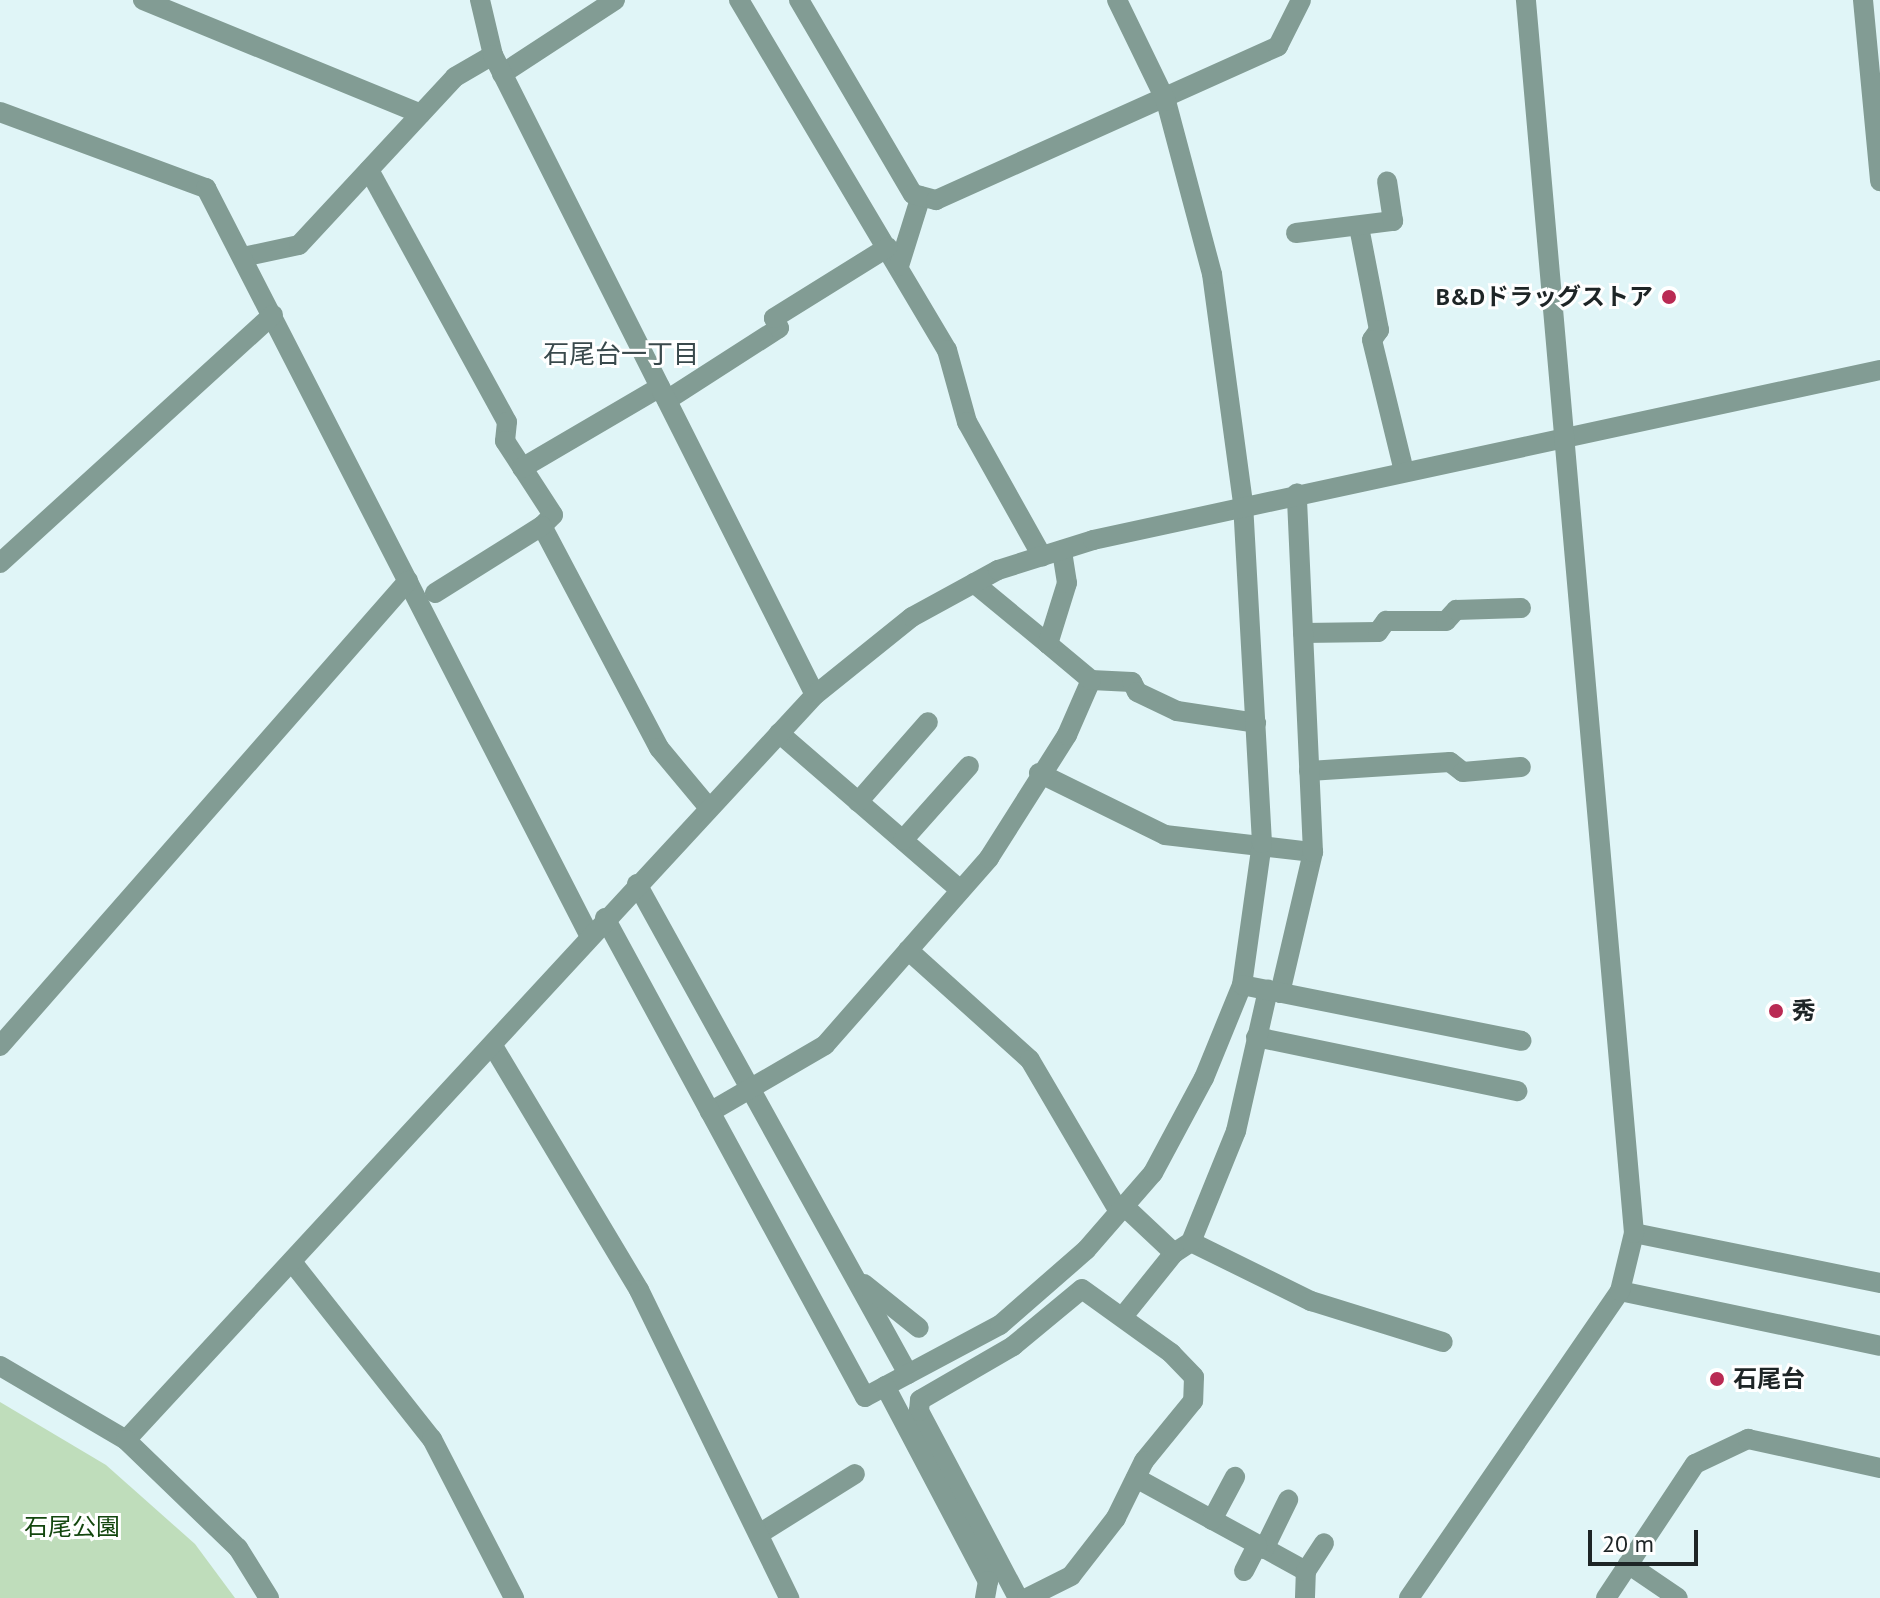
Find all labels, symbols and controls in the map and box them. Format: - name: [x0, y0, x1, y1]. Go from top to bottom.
- place label: B&Dドラッグストア: [1436, 283, 1653, 311]
- marker: B&Dドラッグストア: [1660, 288, 1678, 306]
- district label: 石尾台一丁目: [543, 338, 699, 370]
- place label: 秀: [1792, 997, 1816, 1025]
- marker: 秀: [1767, 1002, 1785, 1020]
- place label: 石尾台: [1733, 1365, 1805, 1393]
- marker: 石尾台: [1708, 1370, 1726, 1388]
- park label: 石尾公園: [24, 1513, 120, 1541]
- scale bar: [1592, 1514, 1702, 1564]
- text: 20 m: [1602, 1528, 1654, 1559]

